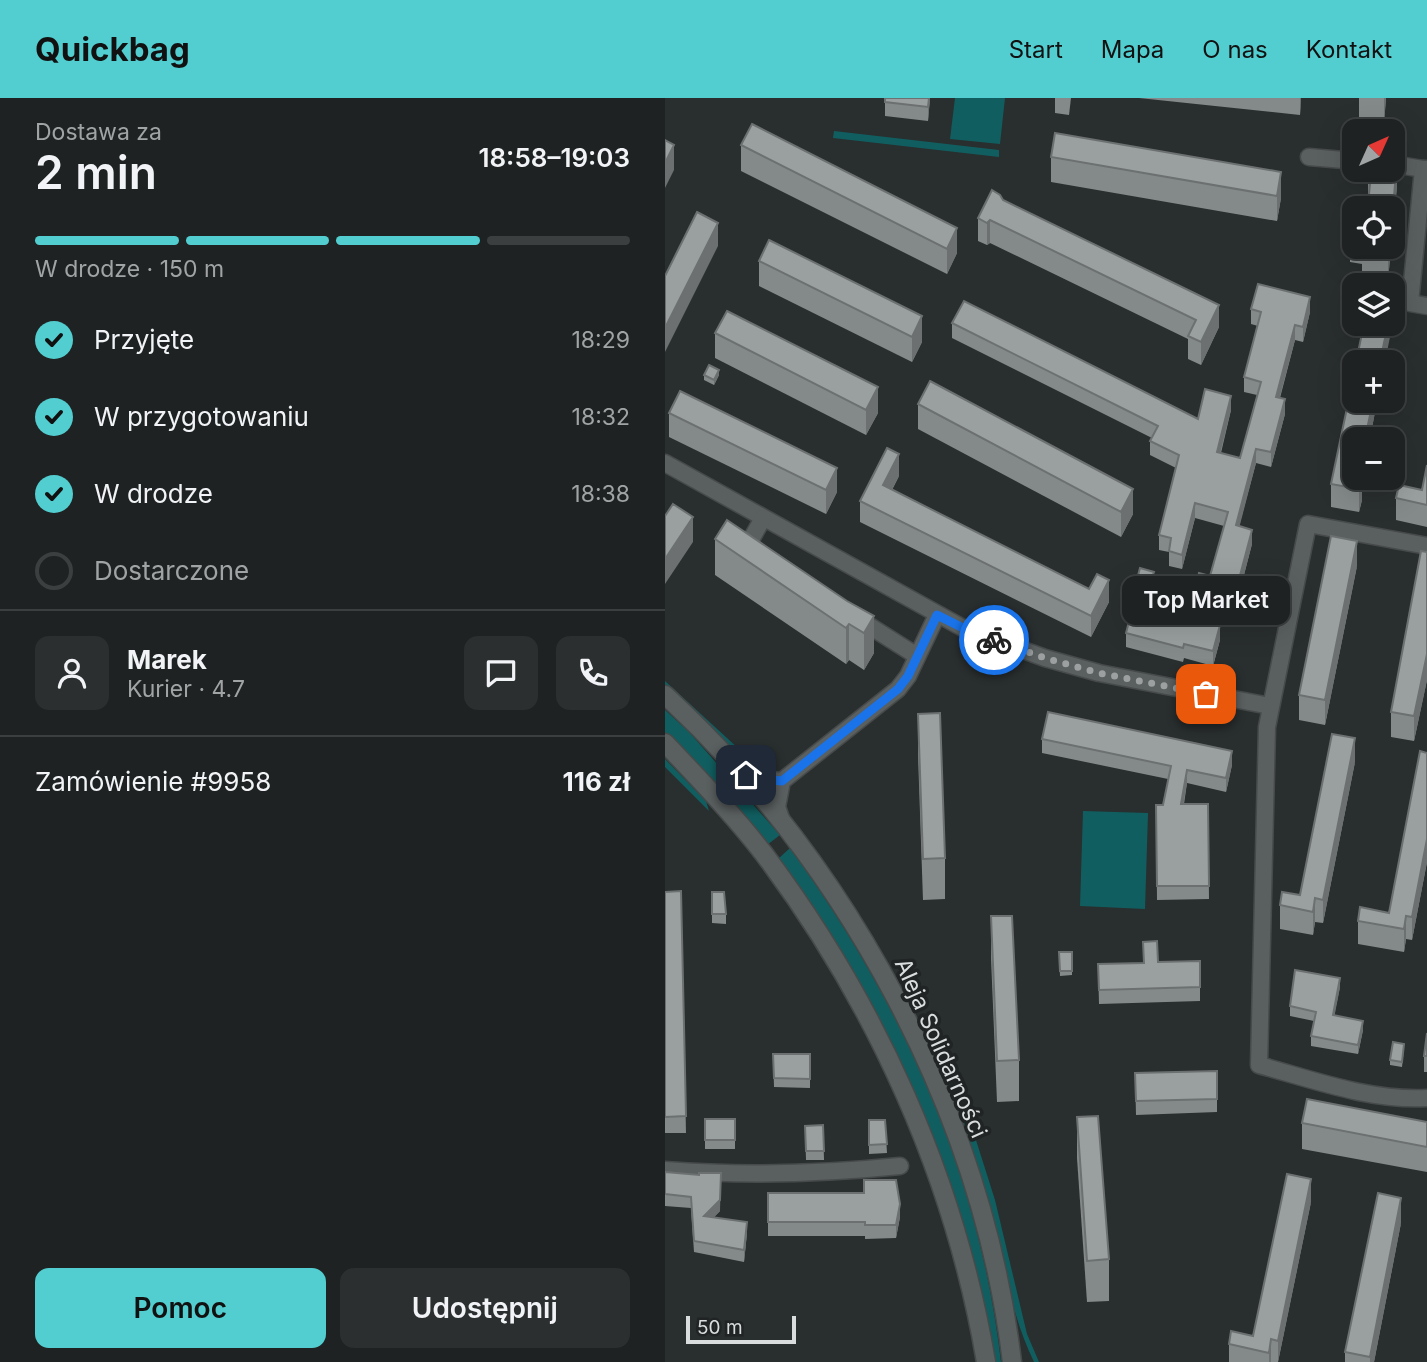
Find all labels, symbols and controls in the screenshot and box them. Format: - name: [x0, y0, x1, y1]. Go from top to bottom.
- text: Quickbag: [35, 29, 190, 69]
- text: Start: [1009, 35, 1063, 64]
- text: Mapa: [1101, 35, 1164, 64]
- text: O nas: [1202, 35, 1268, 64]
- text: Kontakt: [1306, 35, 1392, 64]
- text: Dostawa za: [35, 118, 162, 146]
- north arrow: [1342, 119, 1405, 182]
- map controls: [1342, 119, 1405, 490]
- text: 18:58–19:03: [478, 142, 630, 173]
- text: 2 min: [35, 144, 157, 200]
- button: locate: [1342, 196, 1405, 259]
- text: W drodze · 150 m: [35, 255, 224, 283]
- button: layers: [1342, 273, 1405, 336]
- icon: check: [35, 321, 73, 359]
- text: Przyjęte: [94, 324, 194, 355]
- text: 18:29: [572, 326, 630, 354]
- button: +: [1342, 350, 1405, 413]
- icon: check: [35, 398, 73, 436]
- text: W przygotowaniu: [94, 401, 309, 432]
- text: 18:32: [572, 403, 630, 431]
- button: −: [1342, 427, 1405, 490]
- icon: check: [35, 475, 73, 513]
- text: W drodze: [94, 478, 213, 509]
- text: 18:38: [571, 480, 630, 508]
- text: Dostarczone: [94, 555, 249, 586]
- callout: Top Market: [1122, 575, 1290, 624]
- text: Top Market: [1143, 586, 1269, 614]
- courier: [959, 605, 1029, 675]
- icon: bike: [975, 621, 1013, 659]
- button: person: [35, 636, 109, 710]
- button: chat: [464, 636, 538, 710]
- button: phone: [556, 636, 630, 710]
- text: Marek: [127, 644, 207, 675]
- pin: [1176, 664, 1236, 724]
- text: Kurier · 4.7: [127, 675, 245, 703]
- icon: bag: [1187, 675, 1225, 713]
- pin: [716, 745, 776, 805]
- icon: home: [727, 756, 765, 794]
- text: Zamówienie #9958: [35, 766, 271, 797]
- text: 116 zł: [563, 766, 630, 797]
- street label: Aleja Solidarności: [889, 954, 993, 1142]
- button: Pomoc: [35, 1268, 326, 1348]
- button: Udostępnij: [340, 1268, 630, 1348]
- scale bar: [686, 1313, 796, 1345]
- text: 50 m: [697, 1316, 743, 1339]

